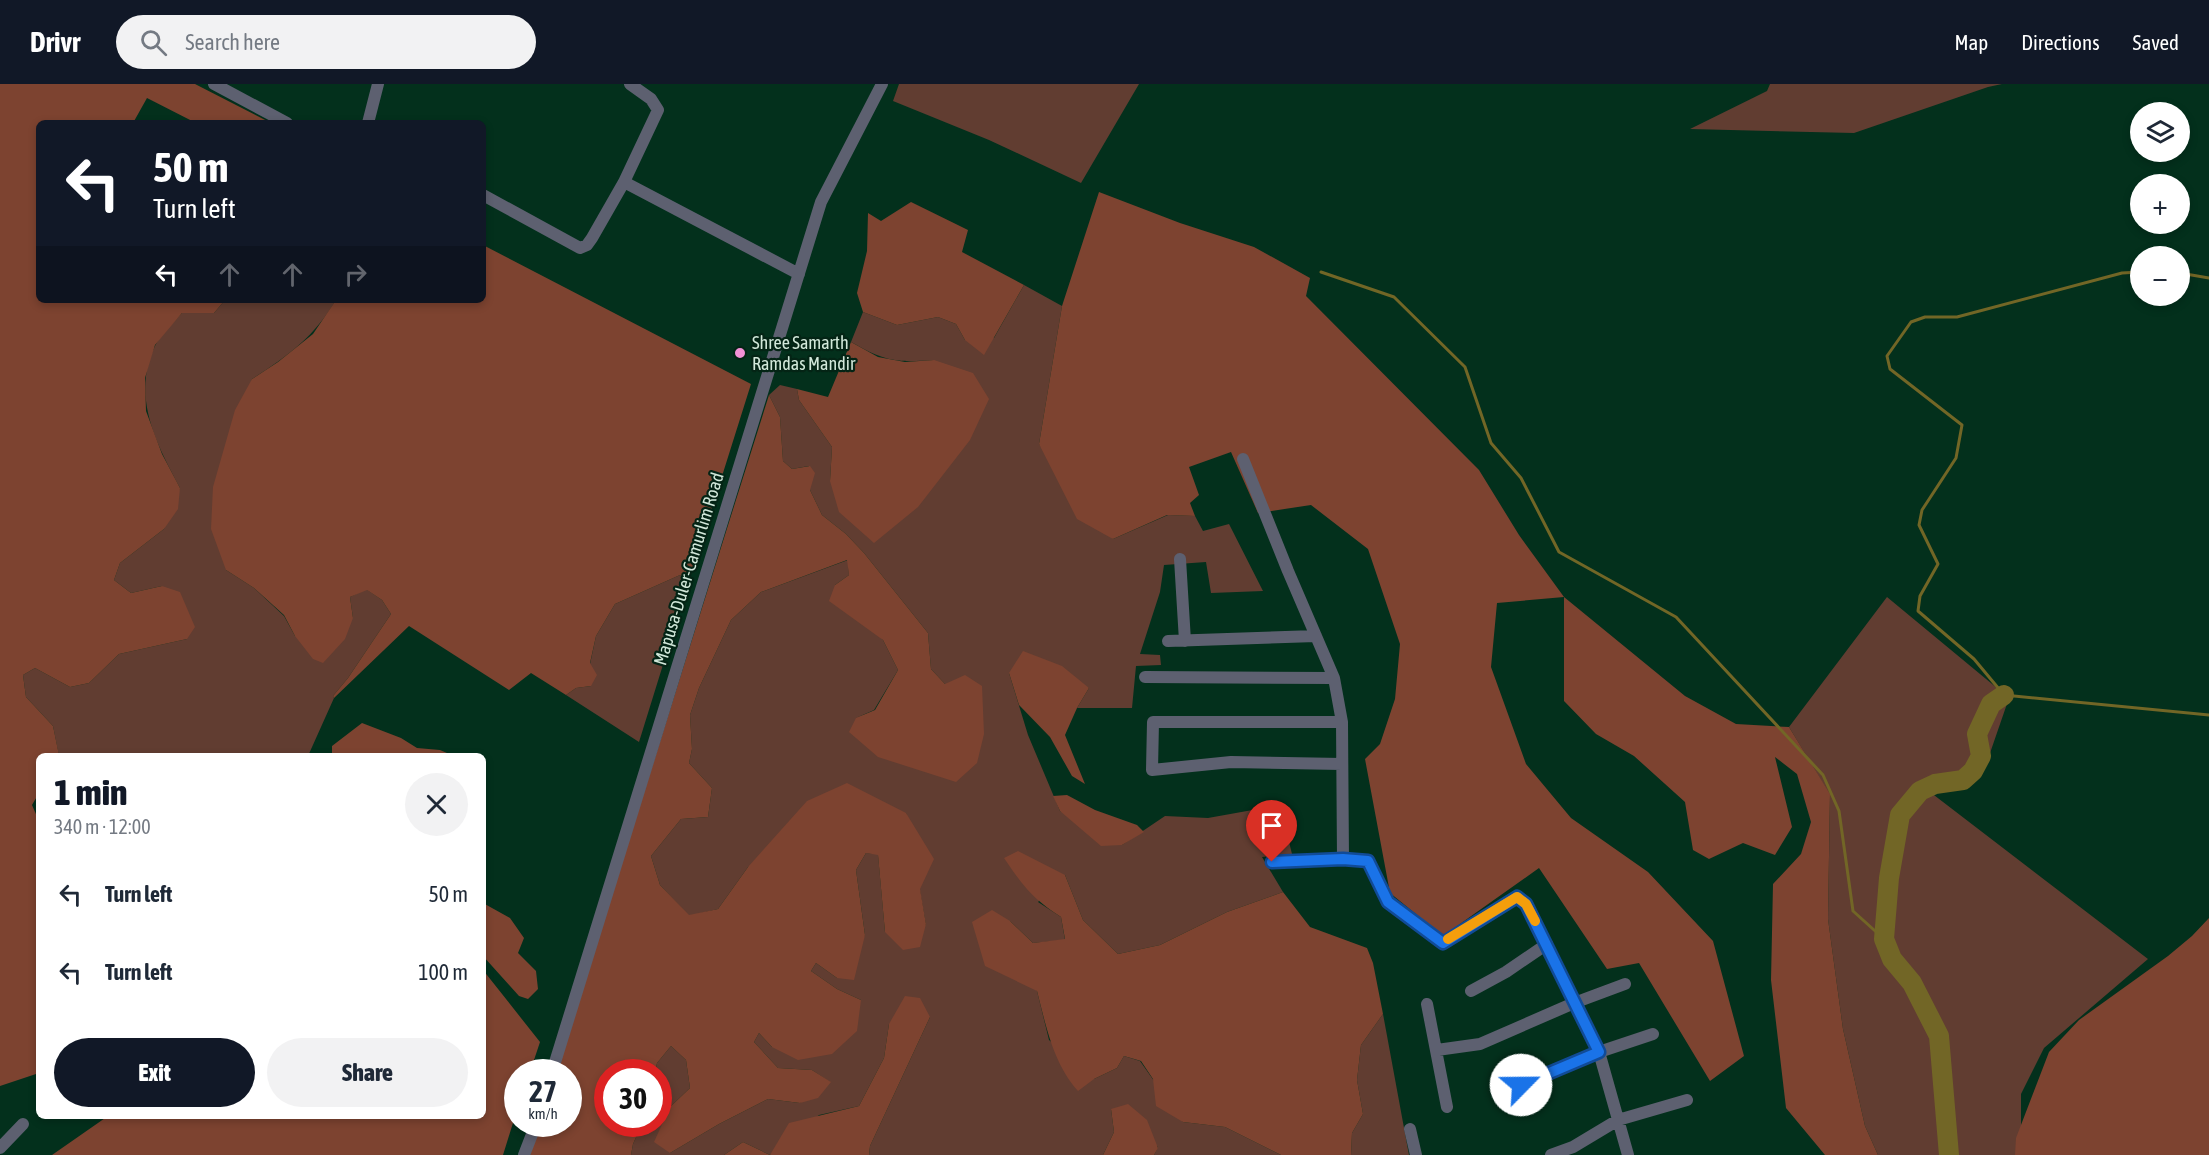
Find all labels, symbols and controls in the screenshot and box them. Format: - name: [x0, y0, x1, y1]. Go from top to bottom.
- search box: [116, 15, 536, 69]
- text: Drivr: [30, 26, 80, 58]
- icon: search: [137, 26, 170, 59]
- text: Search here: [185, 29, 280, 55]
- text: Map: [1954, 30, 1988, 54]
- text: Directions: [2021, 30, 2100, 54]
- text: Saved: [2133, 30, 2179, 54]
- map controls: [2130, 102, 2190, 306]
- button: layers: [2130, 102, 2190, 162]
- text: 50 m: [153, 143, 228, 191]
- icon: left: [54, 144, 132, 222]
- button: +: [2130, 174, 2190, 234]
- text: Turn left: [153, 193, 236, 224]
- button: −: [2130, 246, 2190, 306]
- icon: left: [150, 258, 183, 291]
- icon: ahead: [213, 258, 246, 291]
- icon: ahead: [276, 258, 309, 291]
- icon: right: [339, 258, 372, 291]
- place label: Shree Samarth Ramdas Mandir: [752, 332, 856, 374]
- marker: Shree Samarth Ramdas Mandir: [733, 346, 747, 360]
- street label: Mapusa-Duler-Camurlim Road: [649, 470, 728, 668]
- text: 1 min: [54, 771, 128, 813]
- button: close: [405, 773, 468, 836]
- pin: [1246, 800, 1297, 862]
- icon: arrive: [1255, 809, 1288, 842]
- text: 340 m · 12:00: [54, 815, 151, 838]
- icon: left: [54, 878, 87, 911]
- text: Turn left: [105, 881, 172, 907]
- text: 50 m: [428, 881, 468, 907]
- icon: left: [54, 956, 87, 989]
- text: Turn left: [105, 959, 172, 985]
- text: 100 m: [418, 959, 468, 985]
- button: Exit: [54, 1038, 255, 1107]
- button: Share: [267, 1038, 468, 1107]
- position arrow: [1489, 1053, 1553, 1117]
- speed limit sign: 30: [594, 1059, 672, 1137]
- text: 27: [529, 1074, 557, 1108]
- text: km/h: [528, 1105, 558, 1122]

